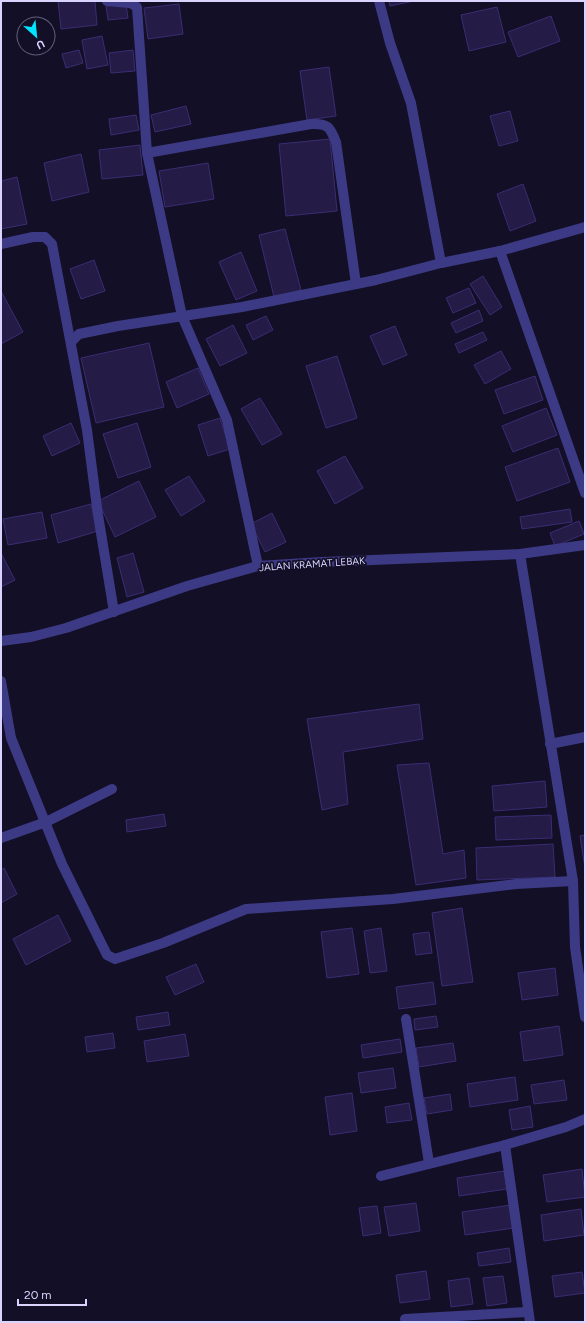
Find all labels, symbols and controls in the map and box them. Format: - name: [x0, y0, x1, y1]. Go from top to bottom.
- north arrow: [16, 16, 56, 56]
- text: U: [34, 37, 47, 52]
- street label: JALAN KRAMAT LEBAK: [258, 554, 366, 574]
- scale bar: [18, 1281, 86, 1307]
- text: 20 m: [24, 1288, 52, 1302]

